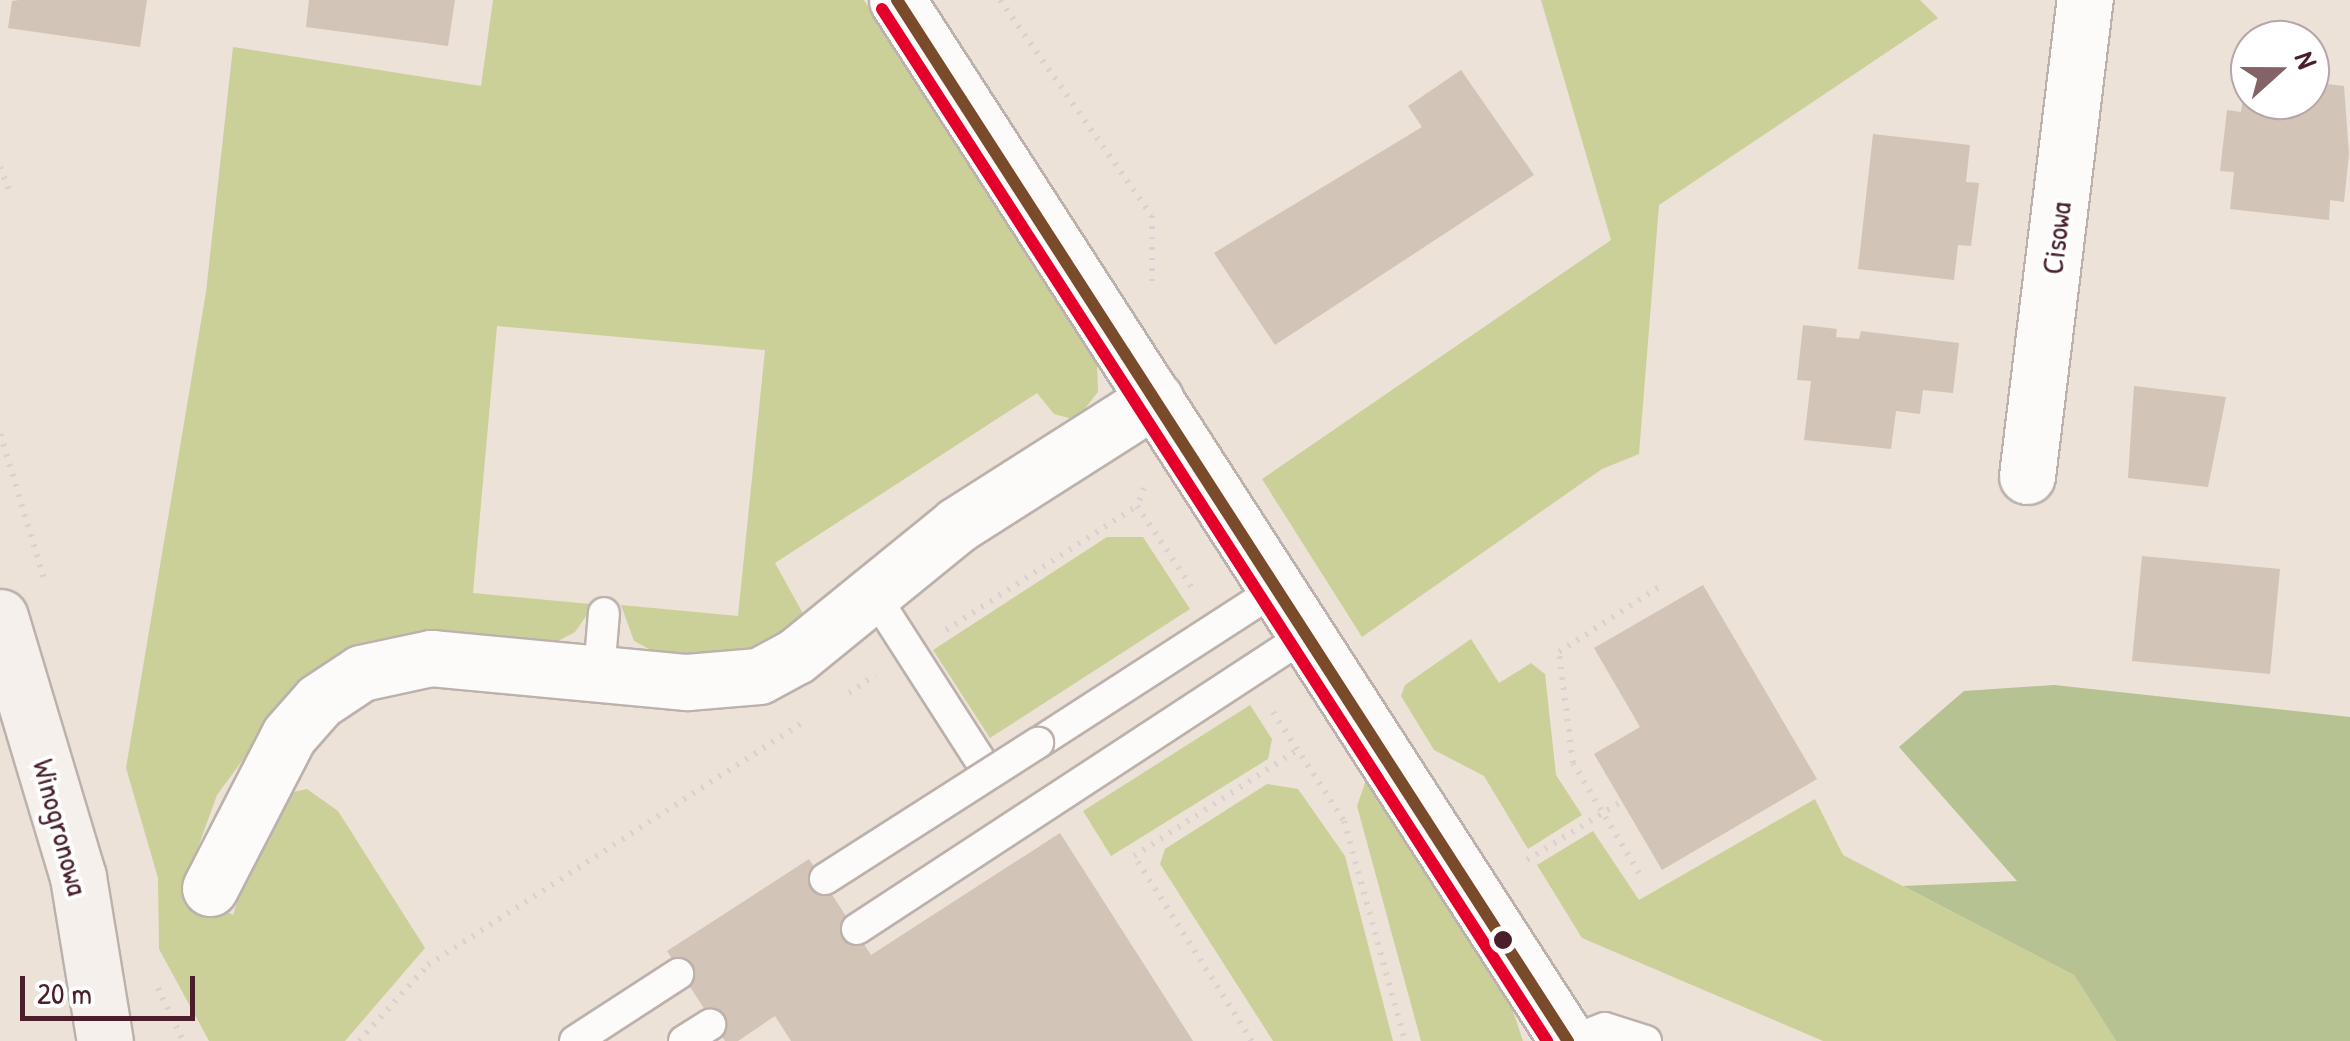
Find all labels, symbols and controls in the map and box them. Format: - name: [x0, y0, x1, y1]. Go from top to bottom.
- north arrow: [2230, 20, 2330, 120]
- text: N: [2286, 46, 2327, 74]
- street label: Cisowa: [2034, 200, 2078, 276]
- street label: Winogronowa: [26, 755, 96, 899]
- unlabelled marker: [1493, 930, 1513, 950]
- scale bar: [25, 956, 200, 1018]
- text: 20 m: [37, 973, 92, 1013]

